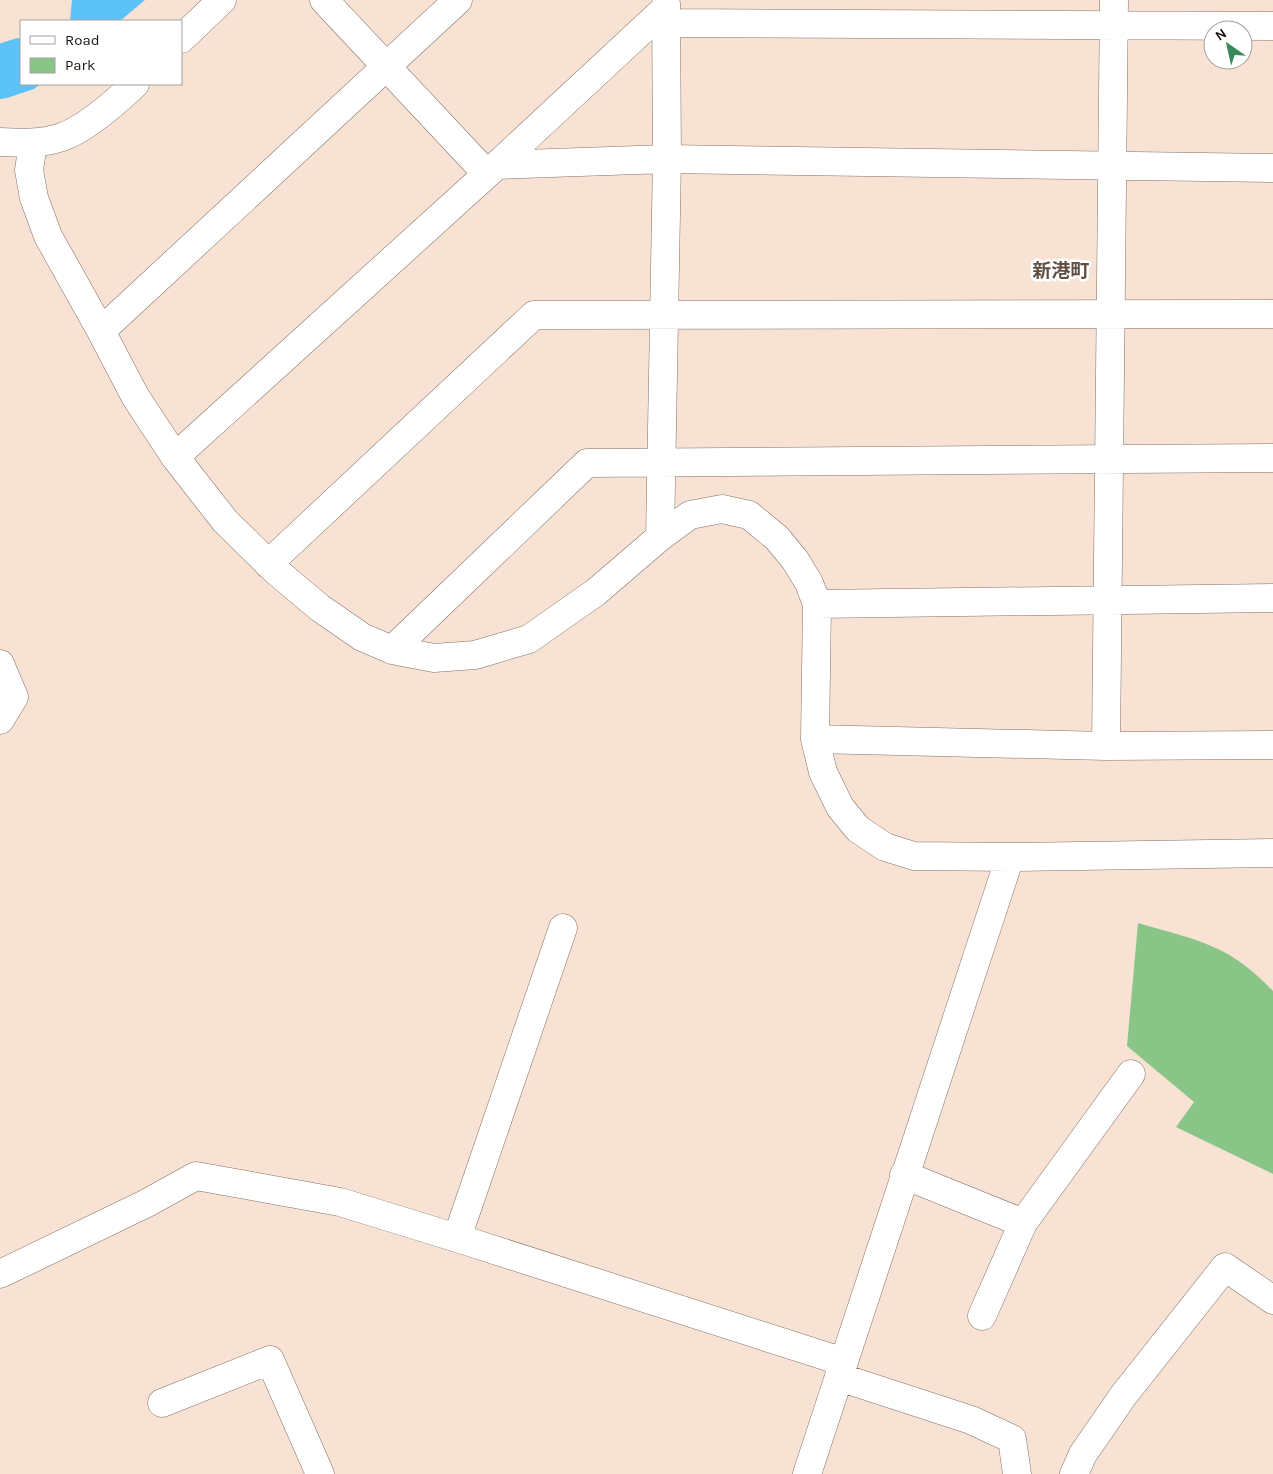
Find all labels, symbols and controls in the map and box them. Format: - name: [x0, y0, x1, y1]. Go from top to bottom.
- legend: [20, 20, 182, 85]
- north arrow: [1203, 20, 1253, 70]
- text: N: [1212, 25, 1230, 44]
- text: Road: [65, 31, 100, 49]
- text: Park: [65, 56, 95, 74]
- district label: 新港町: [1032, 260, 1090, 282]

